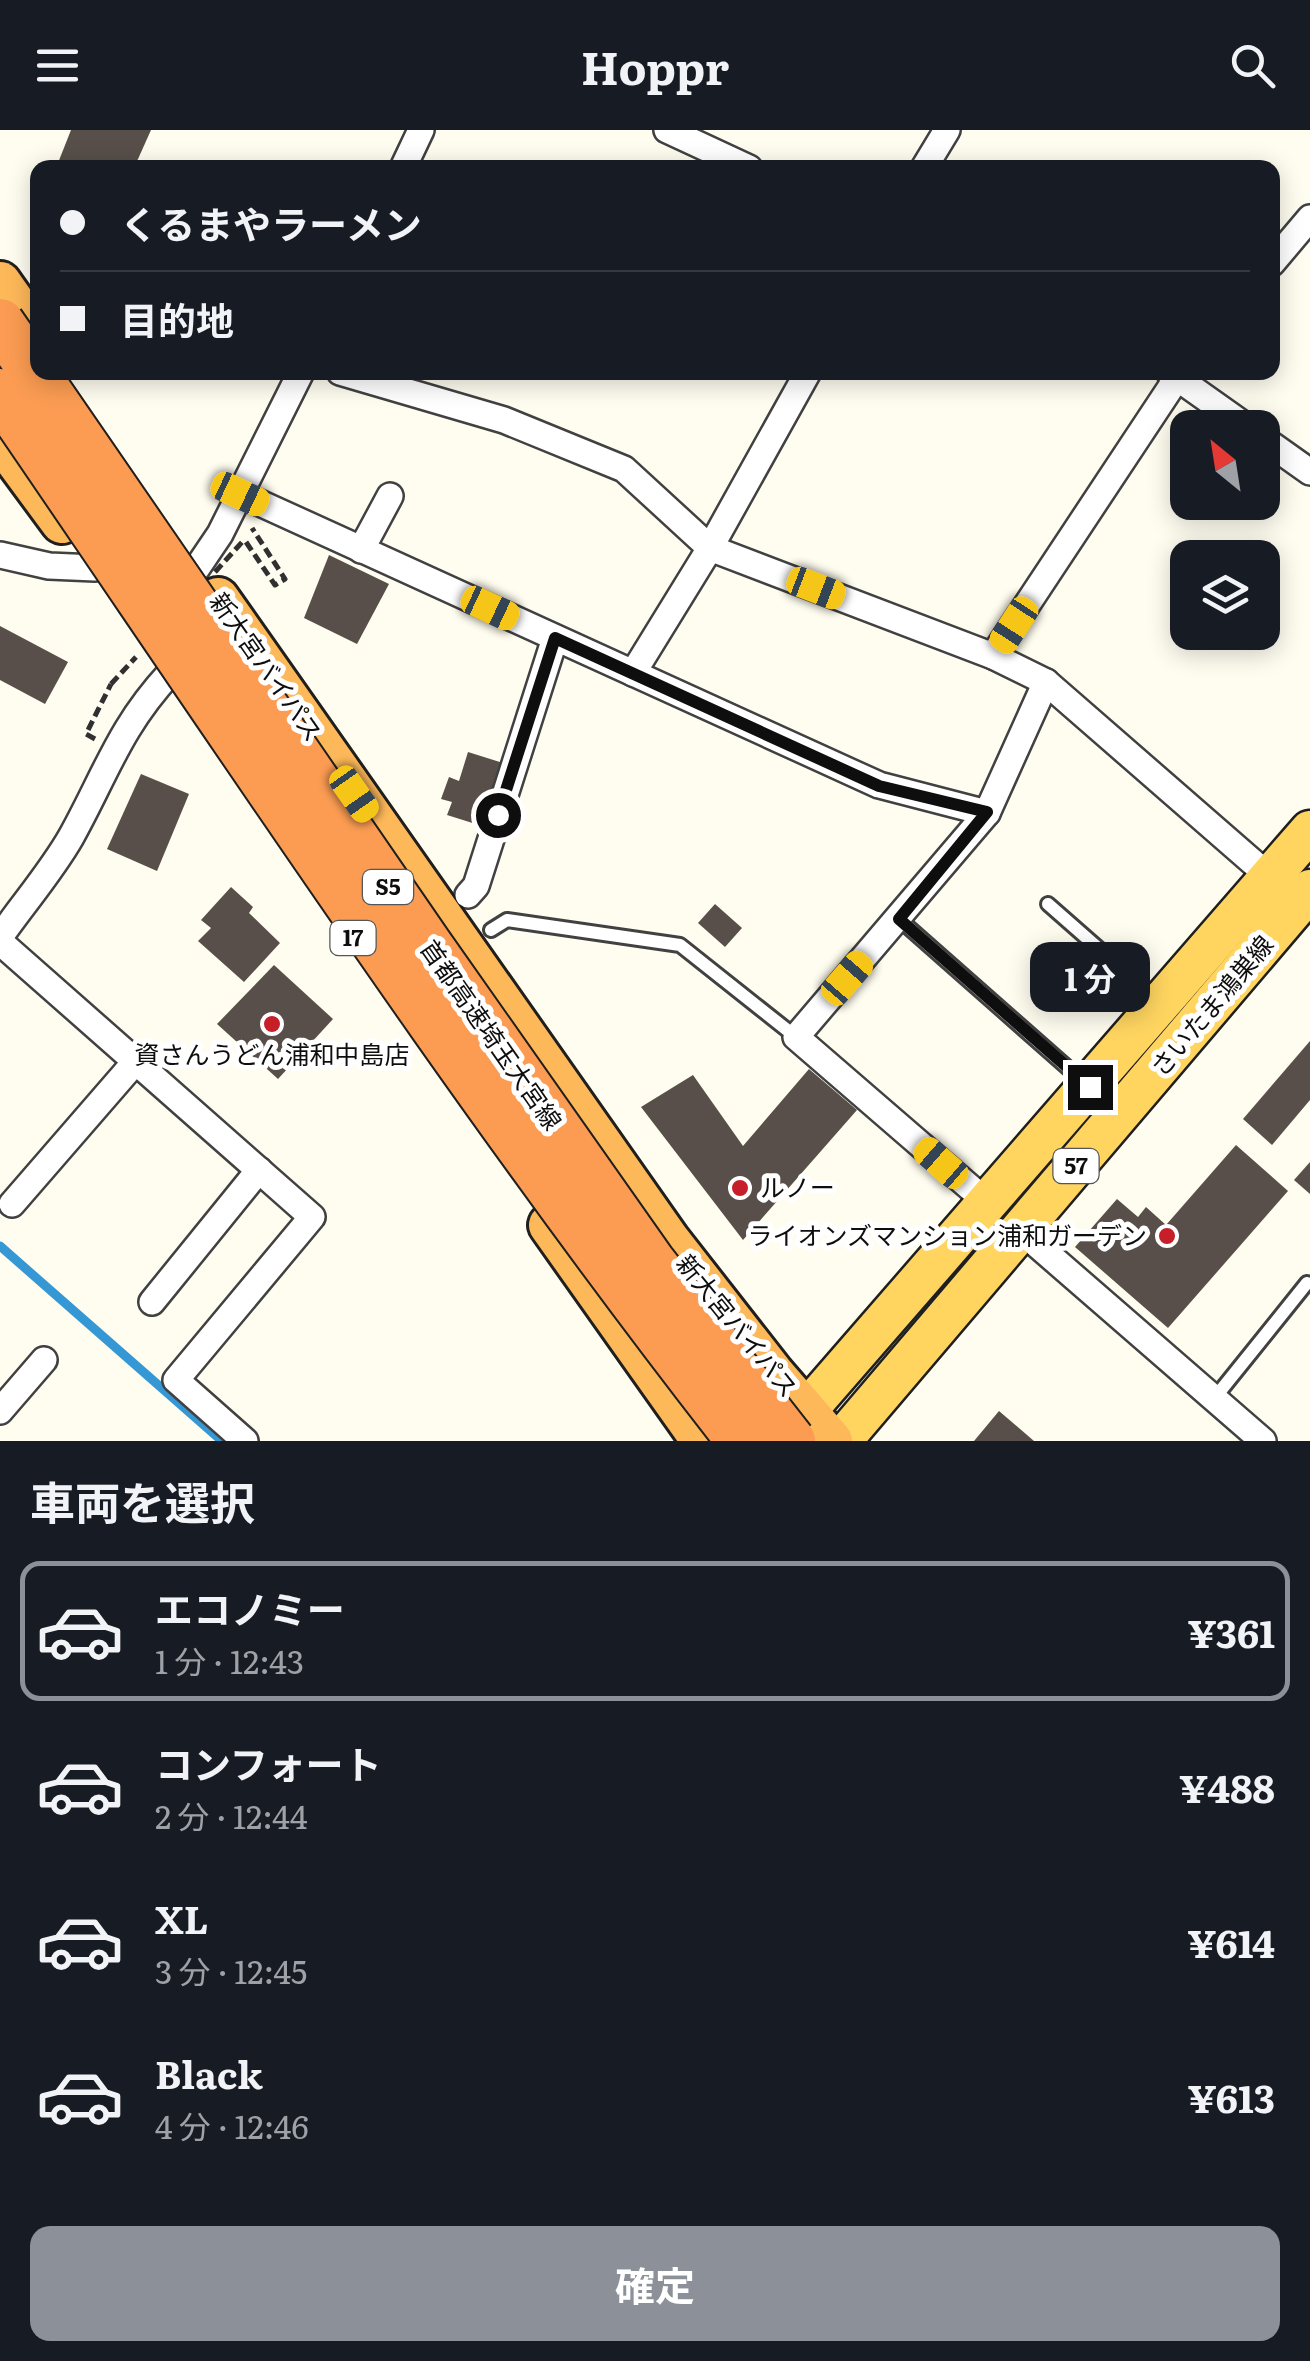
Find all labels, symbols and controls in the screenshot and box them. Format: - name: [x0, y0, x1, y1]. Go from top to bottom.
- text: Hoppr: [581, 32, 729, 99]
- icon: menu: [30, 38, 85, 93]
- icon: search: [1225, 38, 1280, 93]
- text: くるまやラーメン: [120, 194, 422, 251]
- text: 目的地: [120, 290, 234, 347]
- north arrow: [1170, 410, 1280, 520]
- map controls: [1170, 410, 1280, 650]
- car: [206, 468, 274, 520]
- button: layers: [1170, 540, 1280, 650]
- car: [783, 563, 849, 613]
- car: [456, 582, 524, 634]
- street label: 新大宮バイパス: [202, 584, 332, 748]
- car: [985, 592, 1043, 658]
- car: [325, 761, 383, 827]
- route start: [476, 793, 521, 838]
- road number: S5: [363, 870, 413, 904]
- road number: 17: [330, 921, 376, 955]
- street label: さいたま鴻巣線: [1141, 926, 1281, 1084]
- street label: 首都高速埼玉大宮線: [413, 931, 572, 1137]
- callout: 1 分: [1030, 942, 1150, 1012]
- car: [816, 946, 878, 1010]
- text: 1 分: [1064, 953, 1116, 1001]
- marker: 資さんうどん浦和中島店: [261, 1013, 283, 1035]
- place label: 資さんうどん浦和中島店: [134, 1035, 410, 1072]
- route end: [1068, 1065, 1113, 1110]
- car: [909, 1132, 973, 1194]
- road number: 57: [1054, 1149, 1098, 1183]
- place label: ルノー: [760, 1168, 835, 1205]
- marker: ルノー: [729, 1177, 751, 1199]
- place label: ライオンズマンション浦和ガーデン: [747, 1216, 1147, 1253]
- marker: ライオンズマンション浦和ガーデン: [1156, 1225, 1178, 1247]
- street label: 新大宮バイパス: [669, 1246, 807, 1405]
- text: 車両を選択: [30, 1467, 255, 1534]
- text: エコノミー: [155, 1579, 345, 1636]
- icon: car: [35, 1586, 125, 1676]
- text: ¥361: [1188, 1603, 1275, 1660]
- text: 1 分 · 12:43: [155, 1636, 304, 1684]
- text: コンフォート: [155, 1734, 382, 1791]
- icon: car: [35, 1741, 125, 1831]
- text: ¥488: [1179, 1758, 1275, 1815]
- text: 2 分 · 12:44: [155, 1791, 308, 1839]
- text: XL: [155, 1889, 208, 1946]
- icon: car: [35, 1896, 125, 1986]
- text: ¥614: [1187, 1913, 1275, 1970]
- text: 3 分 · 12:45: [155, 1946, 307, 1994]
- text: Black: [155, 2044, 263, 2101]
- icon: car: [35, 2051, 125, 2141]
- text: ¥613: [1188, 2068, 1275, 2125]
- text: 4 分 · 12:46: [155, 2101, 309, 2149]
- button: 確定: [30, 2226, 1280, 2341]

